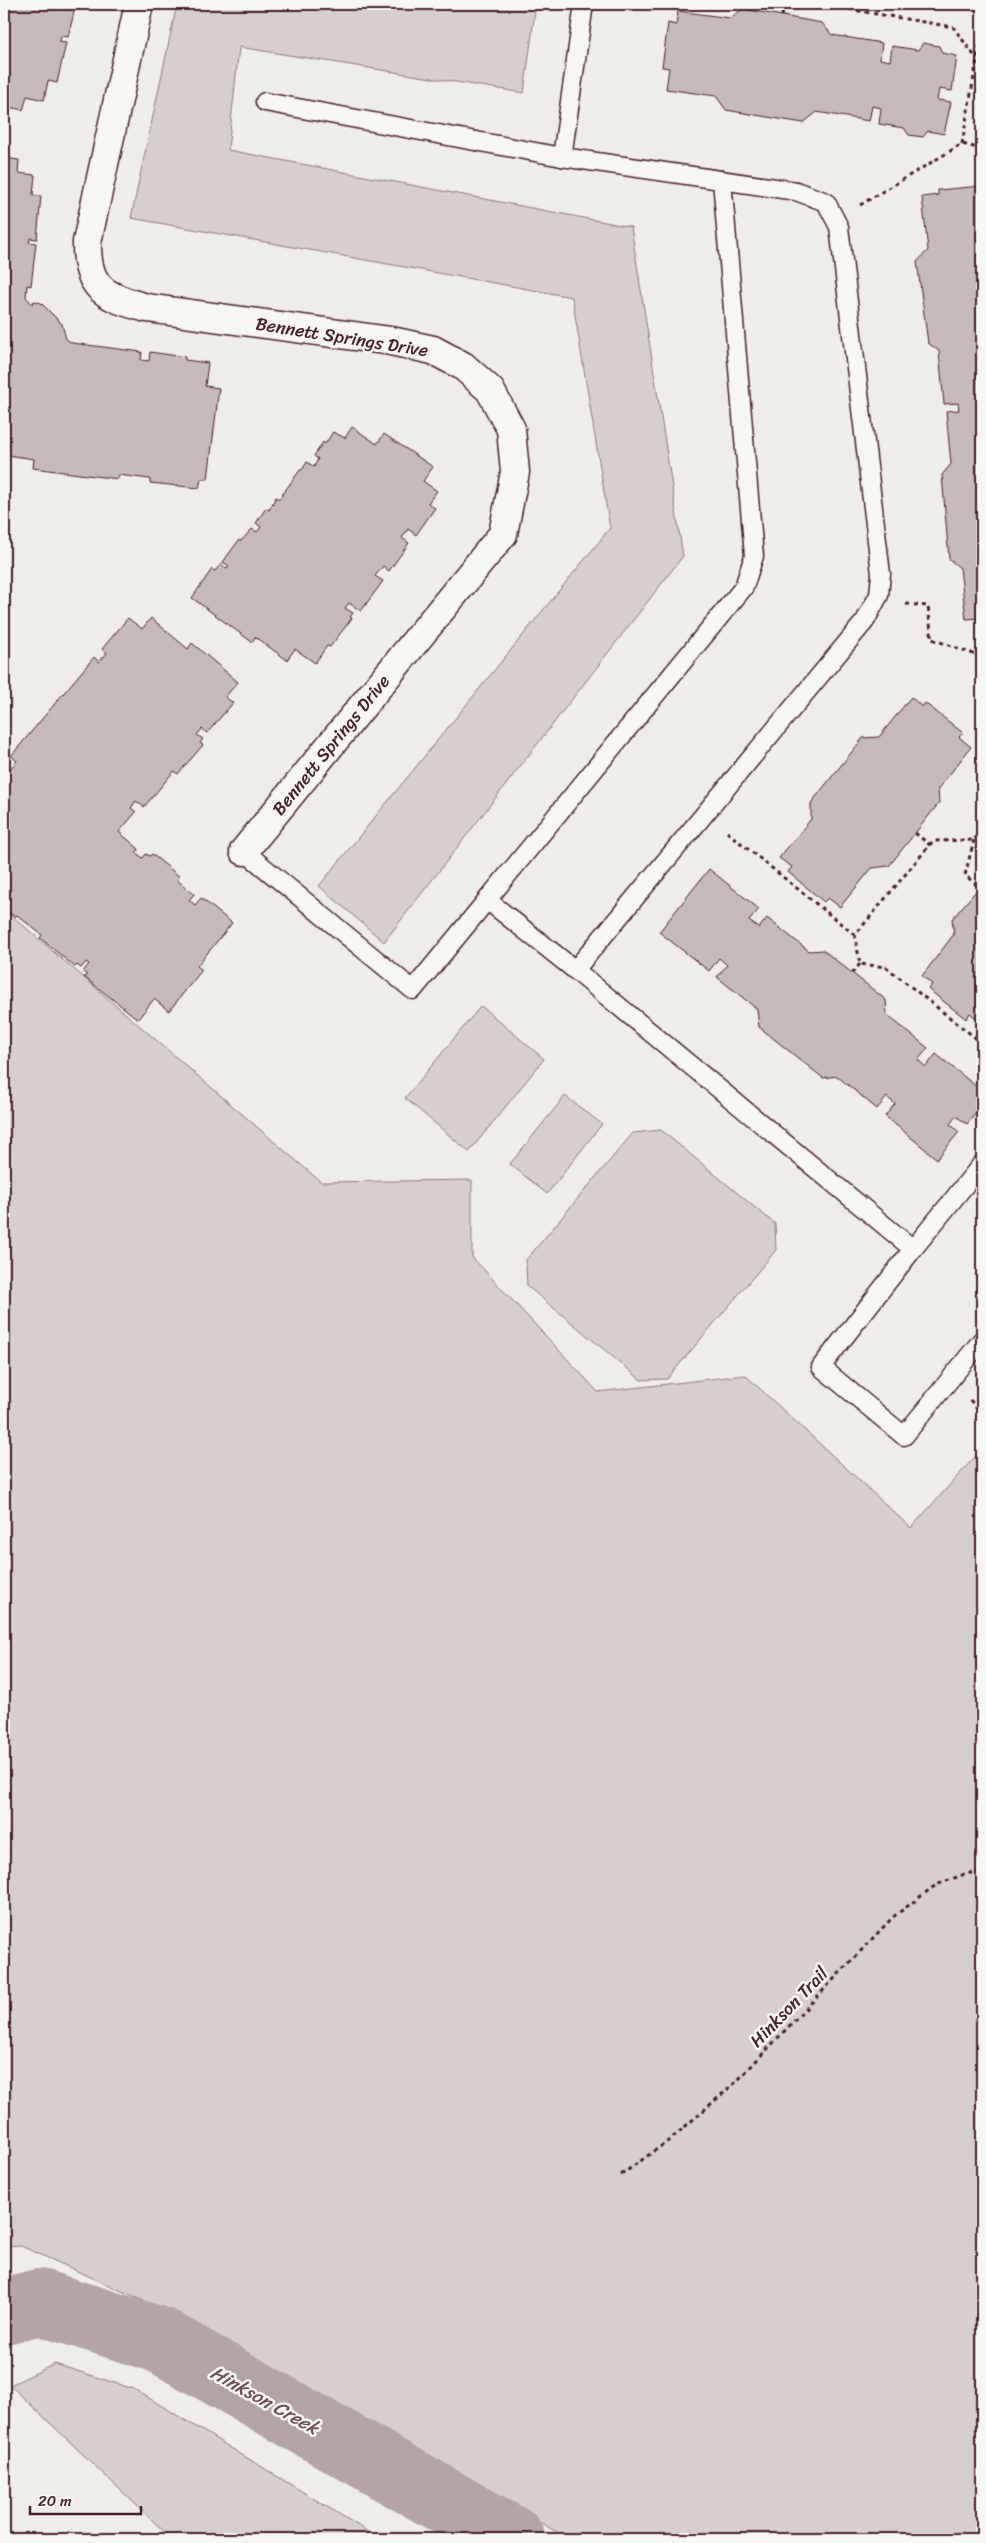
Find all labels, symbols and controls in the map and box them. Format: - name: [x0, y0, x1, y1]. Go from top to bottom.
- street label: Bennett Springs Drive: [253, 308, 431, 366]
- street label: Bennett Springs Drive: [264, 667, 398, 823]
- street label: Hinkson Trail: [742, 1958, 837, 2055]
- water label: Hinkson Creek: [204, 2356, 326, 2444]
- scale bar: [30, 2483, 141, 2515]
- text: 20 m: [38, 2488, 72, 2514]

